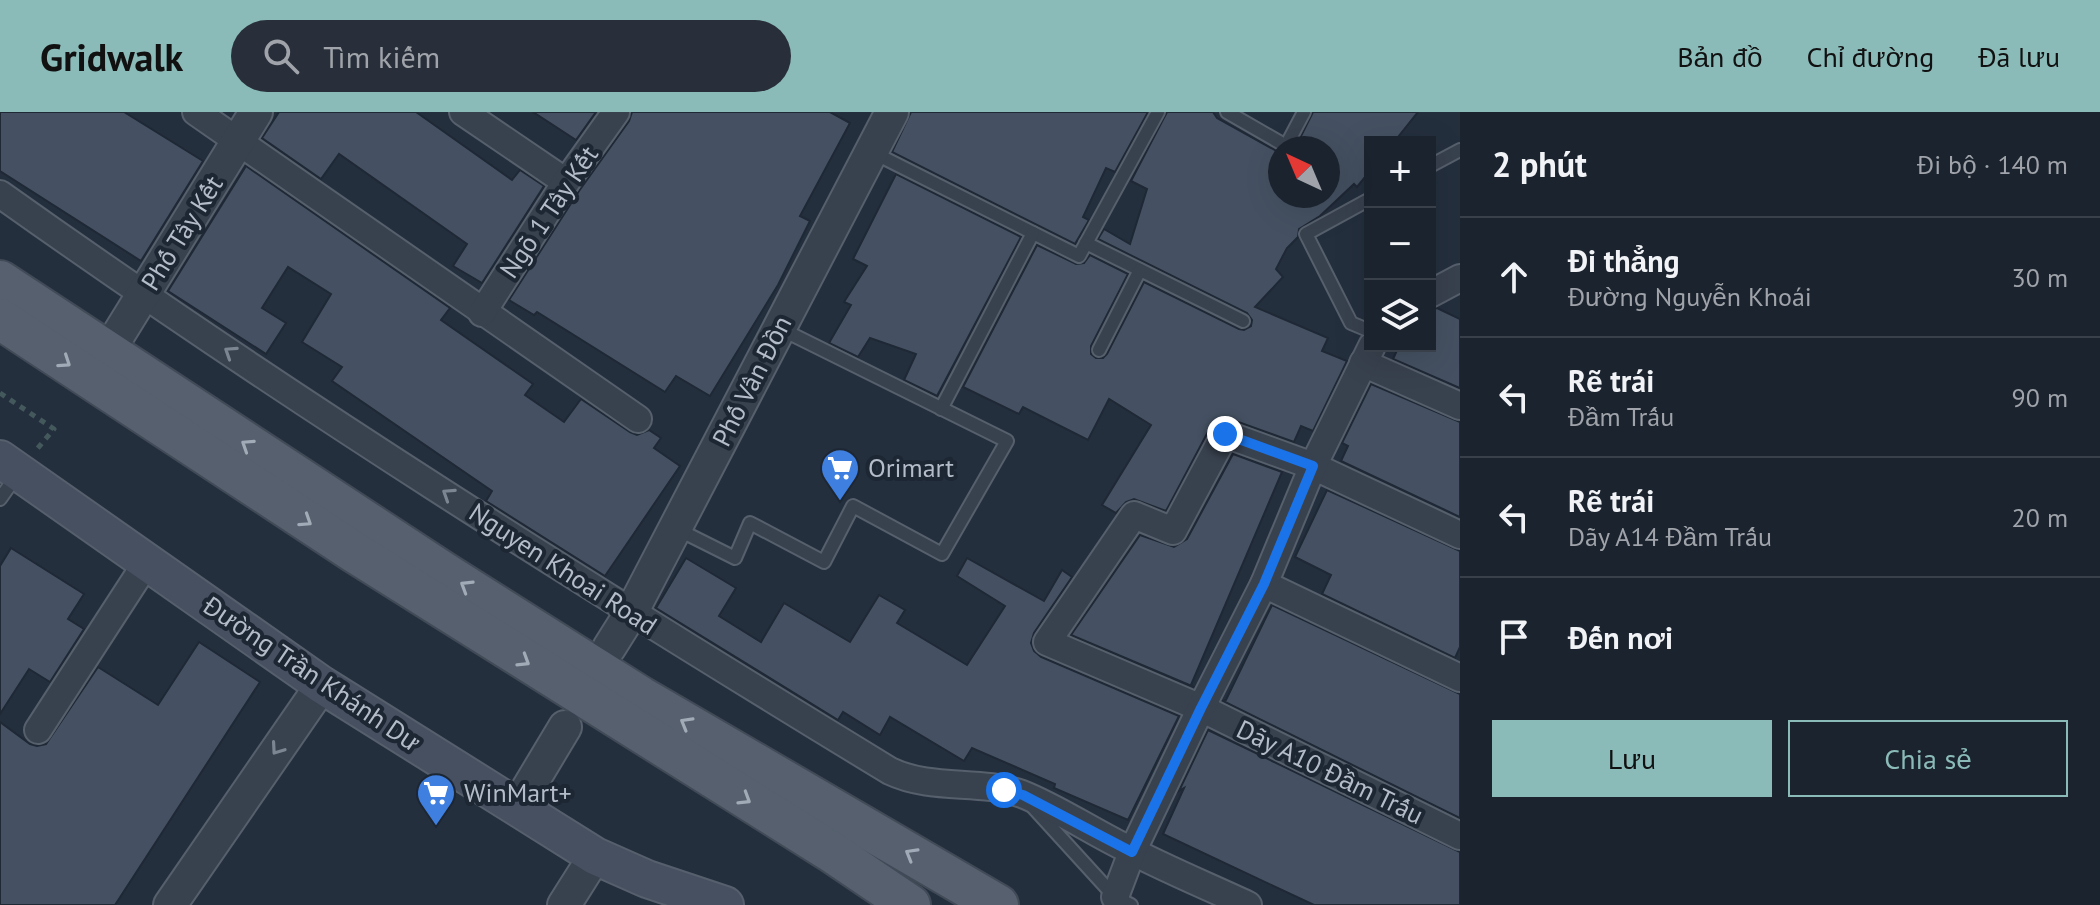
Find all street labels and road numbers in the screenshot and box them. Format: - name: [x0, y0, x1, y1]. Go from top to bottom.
- street label: Ngõ 1 Tây Kết: [492, 139, 605, 284]
- street label: Phố Tây Kết: [133, 169, 230, 296]
- street label: Phố Vân Đồn: [705, 310, 799, 452]
- street label: Nguyen Khoai Road: [463, 496, 663, 642]
- street label: Đường Trần Khánh Dư: [197, 588, 427, 759]
- street label: Dãy A10 Đầm Trấu: [1231, 712, 1429, 831]

